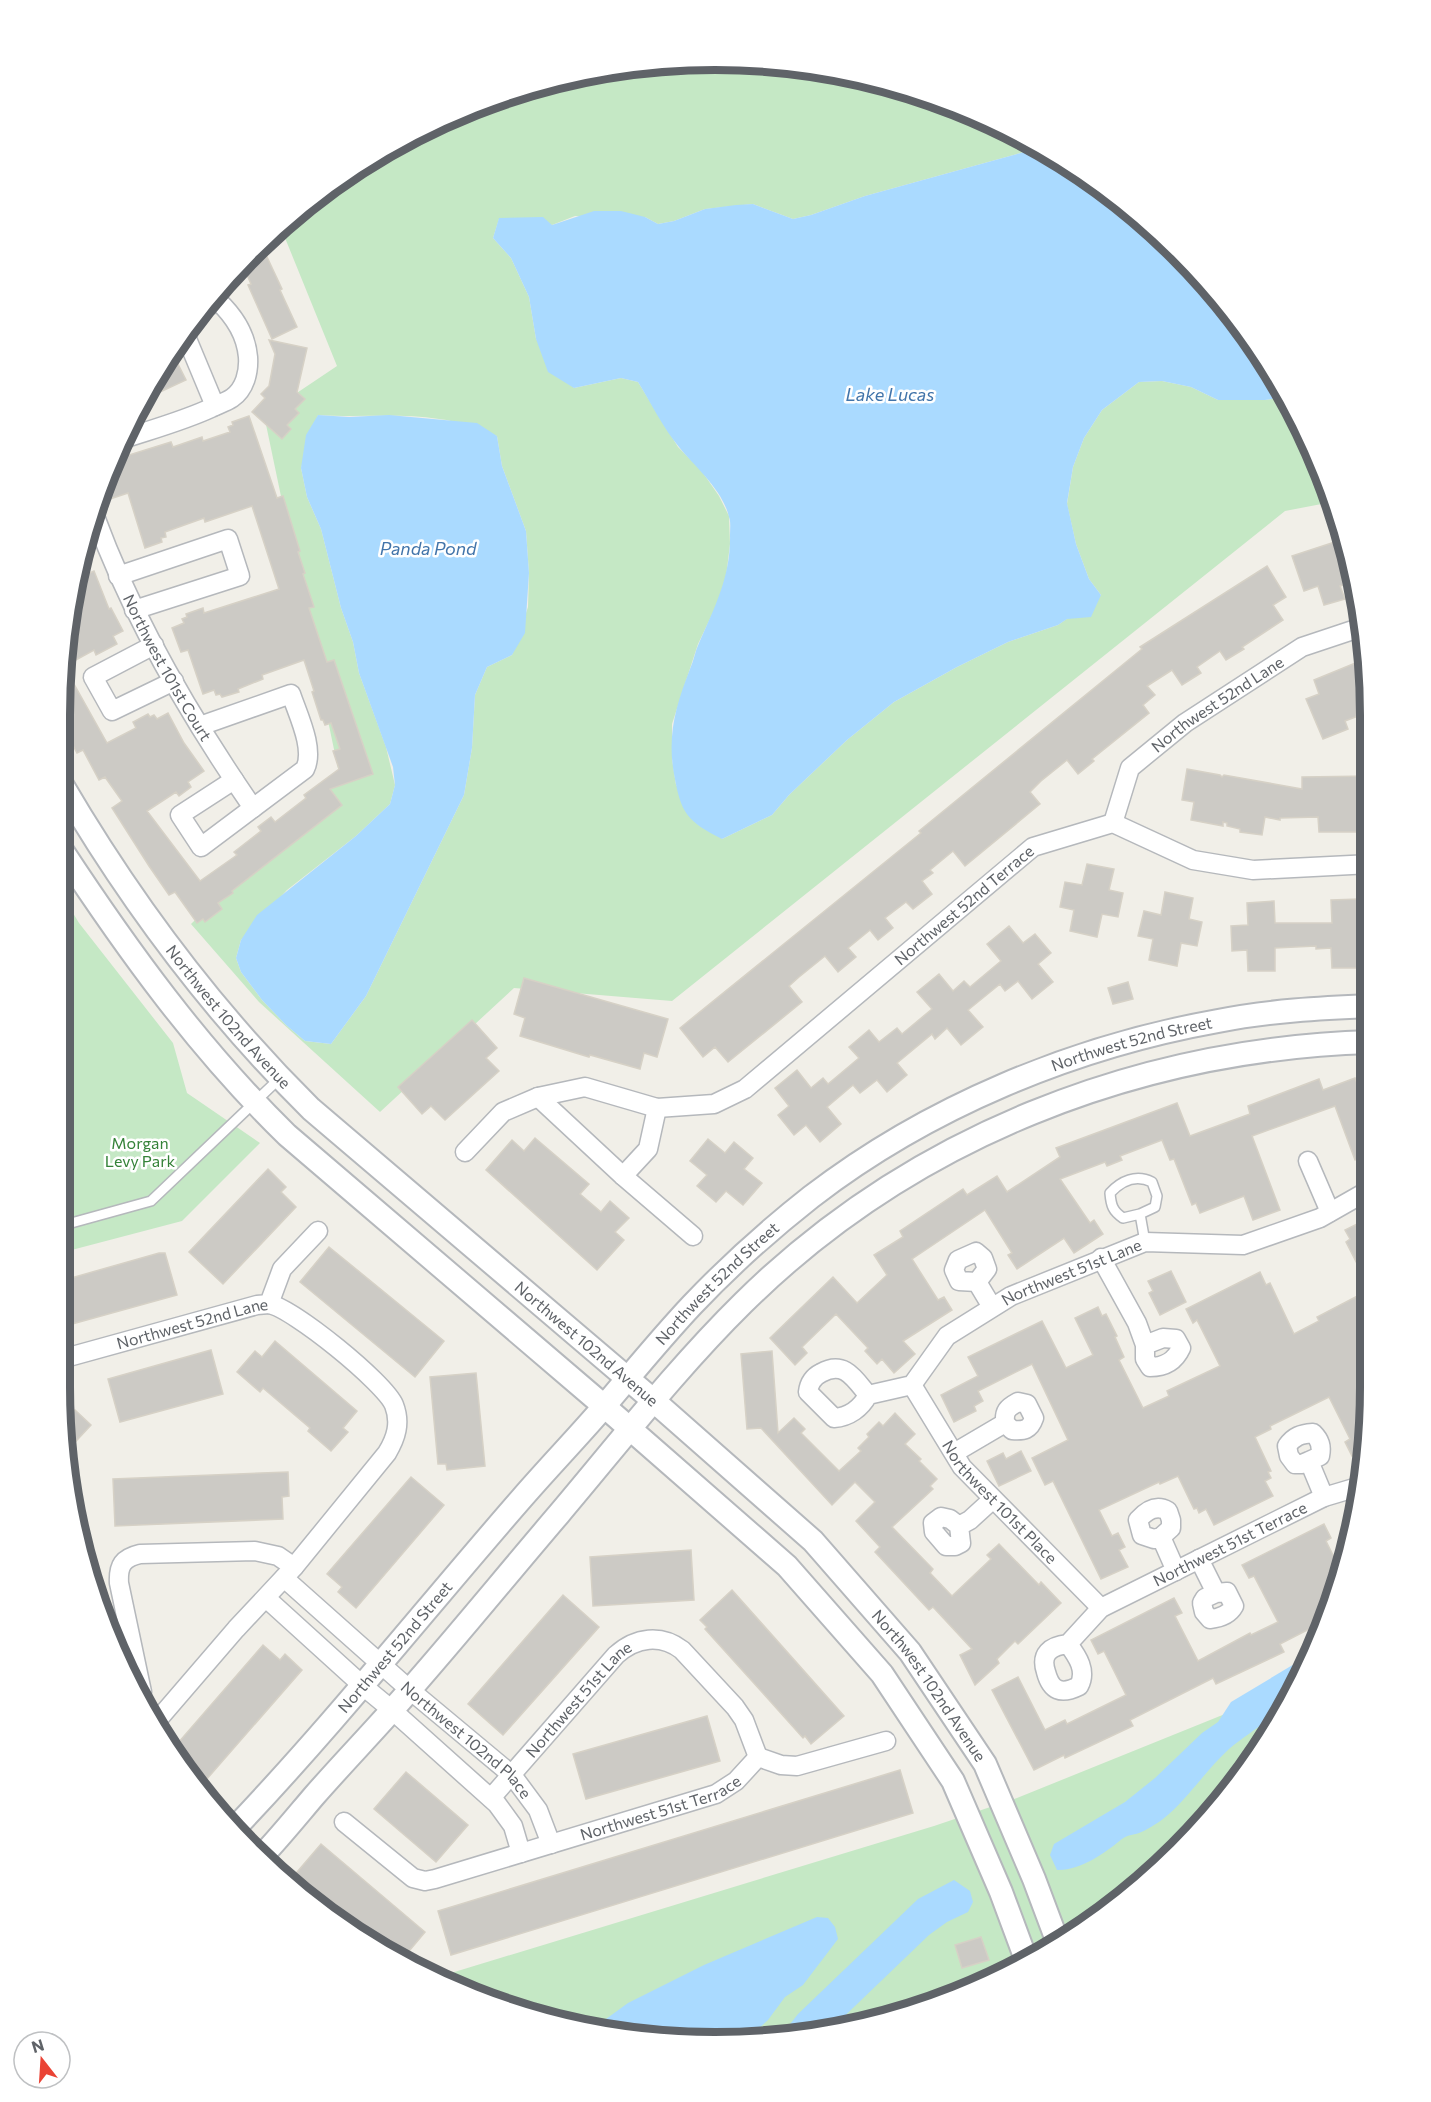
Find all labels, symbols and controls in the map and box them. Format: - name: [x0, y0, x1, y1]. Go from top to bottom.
- water label: Lake Lucas: [846, 383, 934, 405]
- water label: Panda Pond: [380, 537, 477, 559]
- street label: Northwest 101st Court: [120, 591, 216, 745]
- street label: Northwest 52nd Lane: [1147, 652, 1287, 756]
- street label: Northwest 52nd Terrace: [890, 841, 1037, 968]
- street label: Northwest 102nd Avenue: [163, 941, 295, 1092]
- street label: Northwest 52nd Street: [1048, 1012, 1214, 1075]
- park label: Morgan Levy Park: [105, 1133, 176, 1170]
- street label: Northwest 52nd Street: [651, 1217, 783, 1348]
- street label: Northwest 51st Lane: [997, 1234, 1144, 1309]
- street label: Northwest 102nd Avenue: [511, 1277, 663, 1410]
- street label: Northwest 52nd Lane: [114, 1294, 269, 1352]
- street label: Northwest 101st Place: [939, 1436, 1062, 1567]
- street label: Northwest 51st Terrace: [1150, 1497, 1310, 1590]
- street label: Northwest 52nd Street: [333, 1577, 456, 1716]
- street label: Northwest 102nd Avenue: [868, 1606, 990, 1765]
- street label: Northwest 51st Lane: [521, 1637, 634, 1761]
- street label: Northwest 102nd Place: [398, 1677, 536, 1802]
- street label: Northwest 51st Terrace: [578, 1771, 744, 1844]
- north arrow: [12, 2030, 72, 2090]
- text: N: [29, 2034, 46, 2056]

